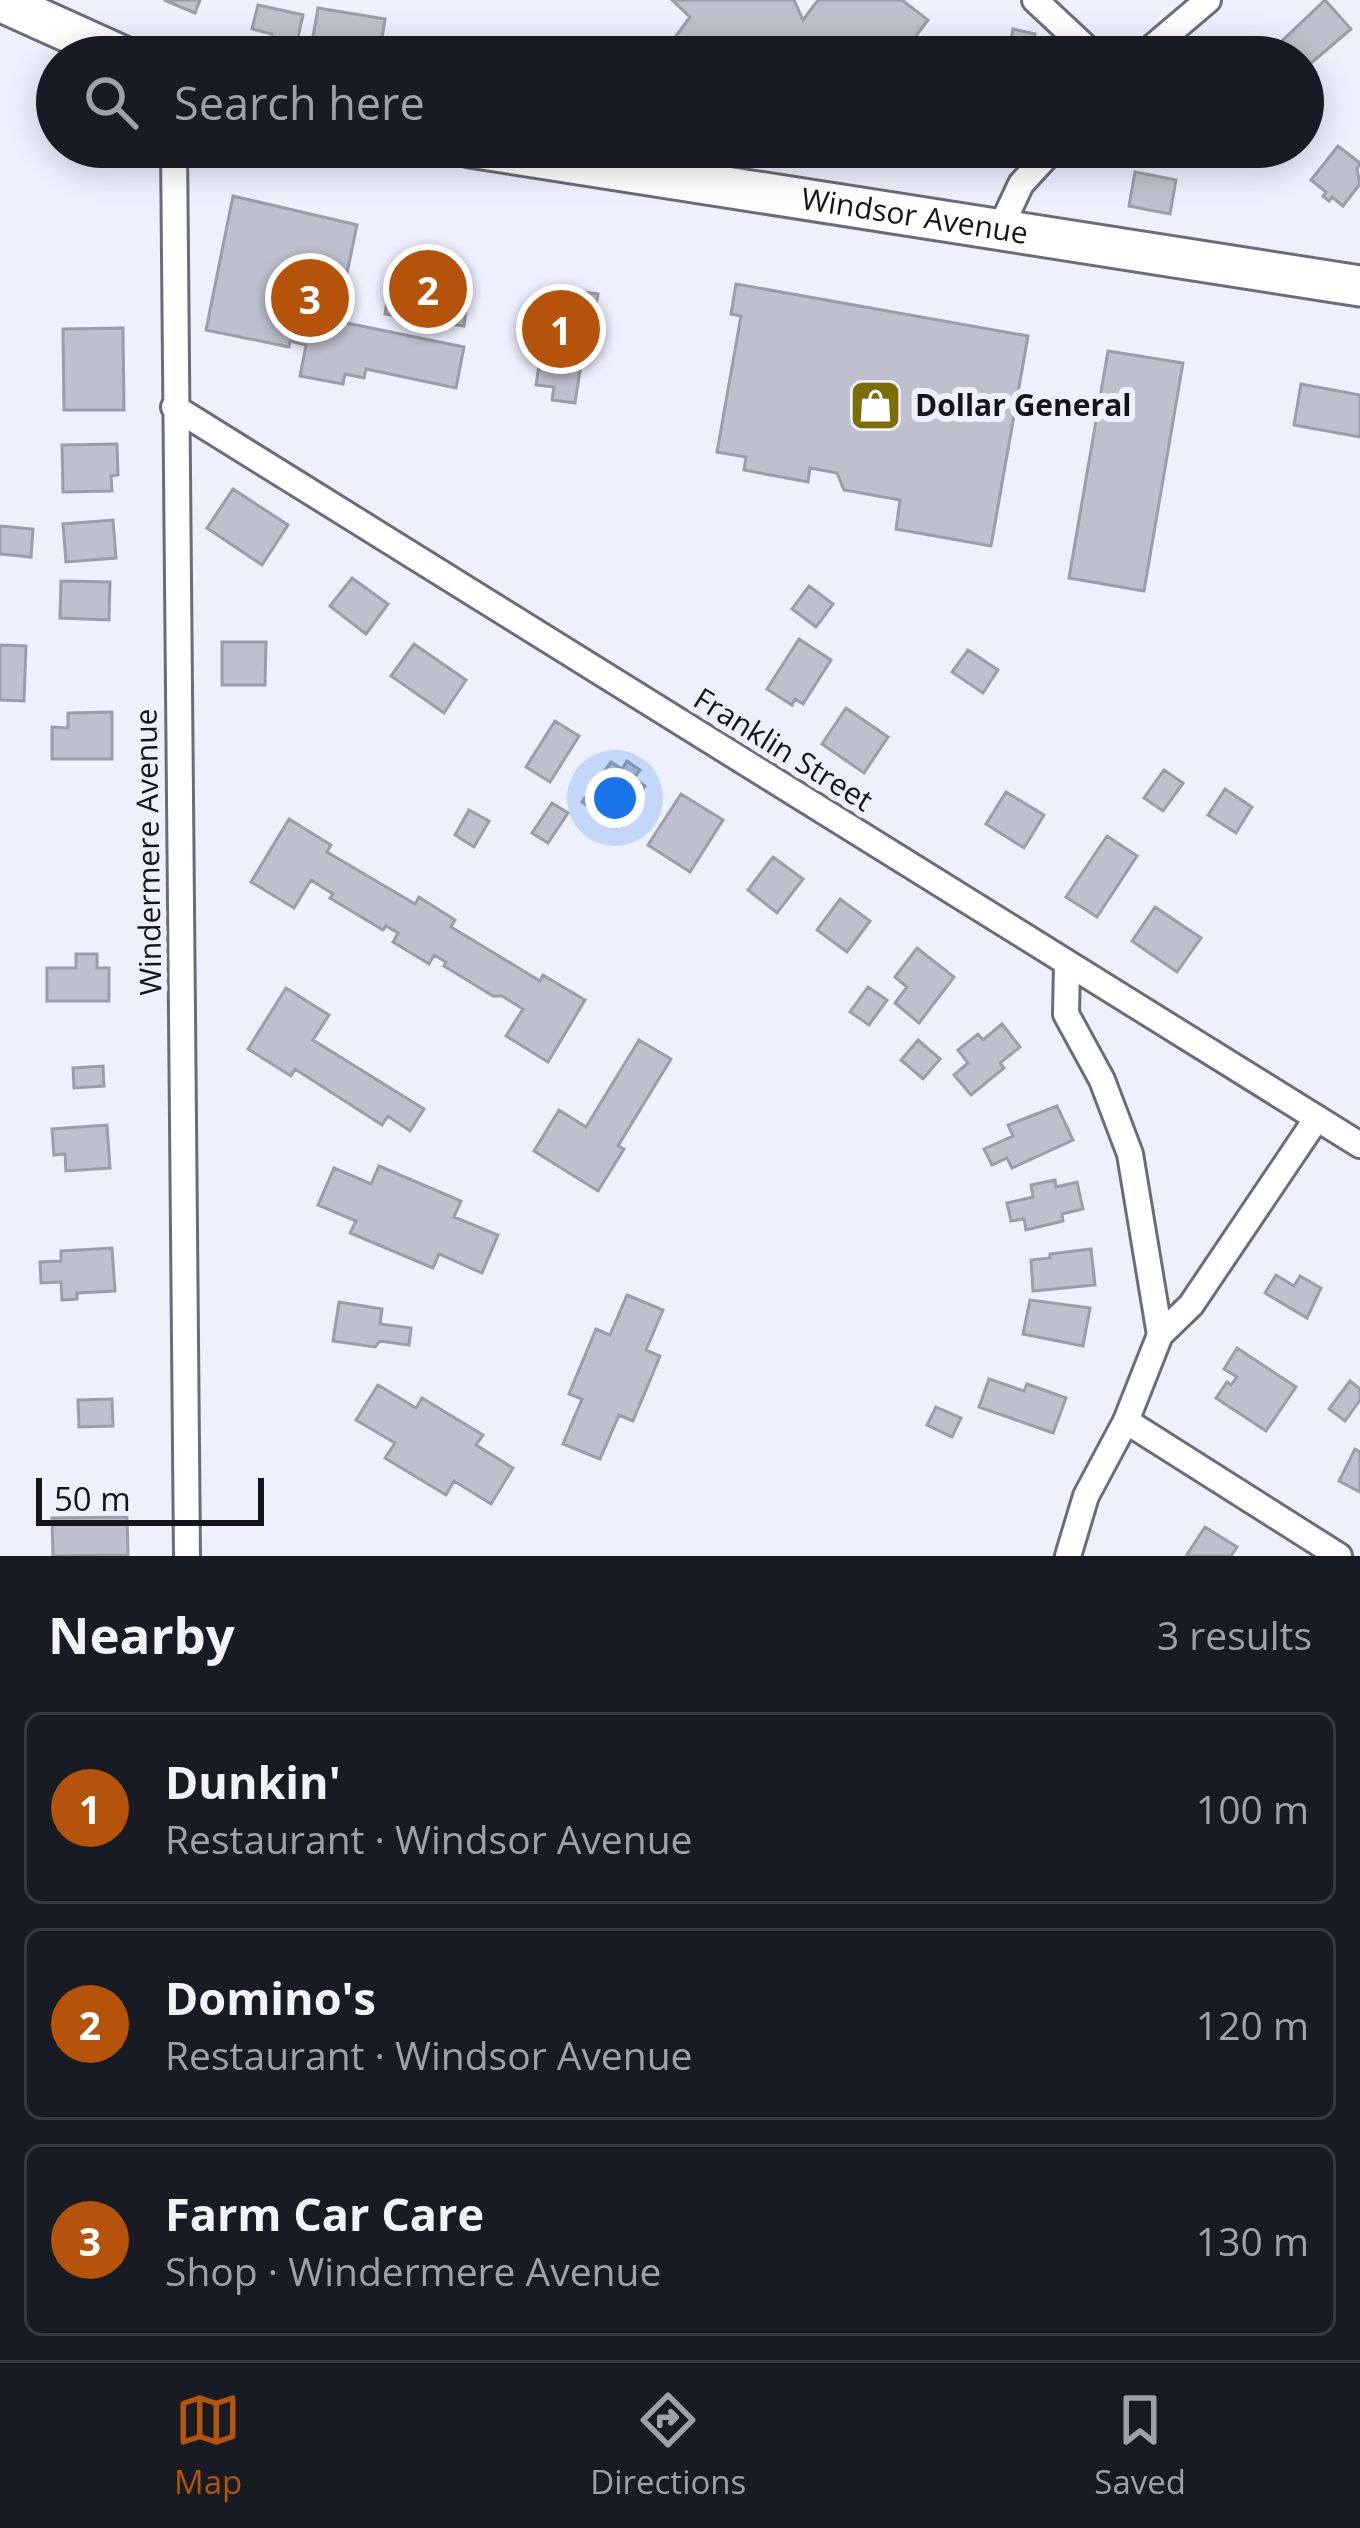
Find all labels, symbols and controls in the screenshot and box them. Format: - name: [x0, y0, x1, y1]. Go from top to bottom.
- search box: [36, 36, 1324, 168]
- icon: search: [78, 69, 144, 135]
- text: Search here: [174, 72, 425, 133]
- street label: Windsor Avenue: [799, 177, 1031, 253]
- pin: 2: [389, 244, 467, 334]
- pin: 3: [271, 253, 349, 343]
- pin: 1: [522, 284, 600, 374]
- shop icon: Dollar General: [848, 378, 904, 434]
- place label: Dollar General: [915, 384, 1131, 425]
- street label: Franklin Street: [687, 677, 881, 820]
- street label: Windermere Avenue: [124, 708, 171, 996]
- your location: [585, 768, 645, 828]
- scale bar: [36, 1472, 264, 1525]
- text: 50 m: [54, 1476, 131, 1521]
- text: Nearby: [48, 1599, 235, 1669]
- text: 3 results: [1157, 1608, 1312, 1661]
- text: Dunkin': [165, 1751, 341, 1812]
- text: 1: [79, 1782, 101, 1835]
- text: 100 m: [1196, 1782, 1309, 1835]
- text: Restaurant · Windsor Avenue: [165, 1812, 693, 1865]
- text: Domino's: [165, 1967, 376, 2028]
- text: 2: [79, 1998, 101, 2051]
- text: 120 m: [1196, 1998, 1309, 2051]
- text: Restaurant · Windsor Avenue: [165, 2028, 693, 2081]
- text: Farm Car Care: [165, 2183, 484, 2244]
- text: 3: [79, 2214, 101, 2267]
- text: 130 m: [1196, 2214, 1309, 2267]
- text: Shop · Windermere Avenue: [165, 2244, 661, 2297]
- tab: Map: [174, 2387, 242, 2504]
- tab: Directions: [590, 2387, 746, 2504]
- tab: Saved: [1094, 2387, 1186, 2504]

